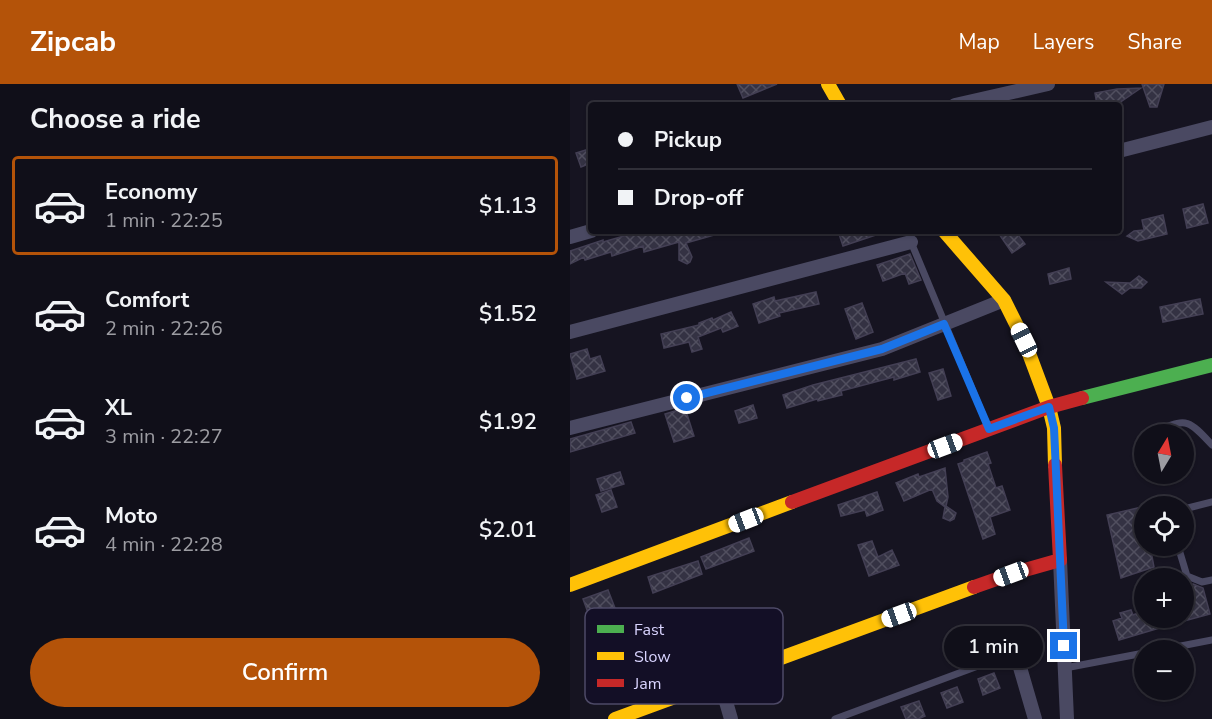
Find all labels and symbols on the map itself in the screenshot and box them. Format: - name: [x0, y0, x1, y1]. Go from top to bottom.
- car: [1008, 320, 1040, 360]
- route start: [673, 384, 700, 411]
- north arrow: [1134, 424, 1194, 484]
- car: [925, 431, 965, 461]
- car: [726, 505, 766, 535]
- car: [991, 559, 1031, 589]
- car: [879, 600, 919, 630]
- legend: [585, 608, 783, 704]
- text: Fast: [634, 619, 665, 641]
- callout: 1 min: [944, 625, 1043, 667]
- route end: [1050, 632, 1077, 659]
- text: Slow: [634, 646, 671, 668]
- text: Jam: [633, 673, 661, 695]

